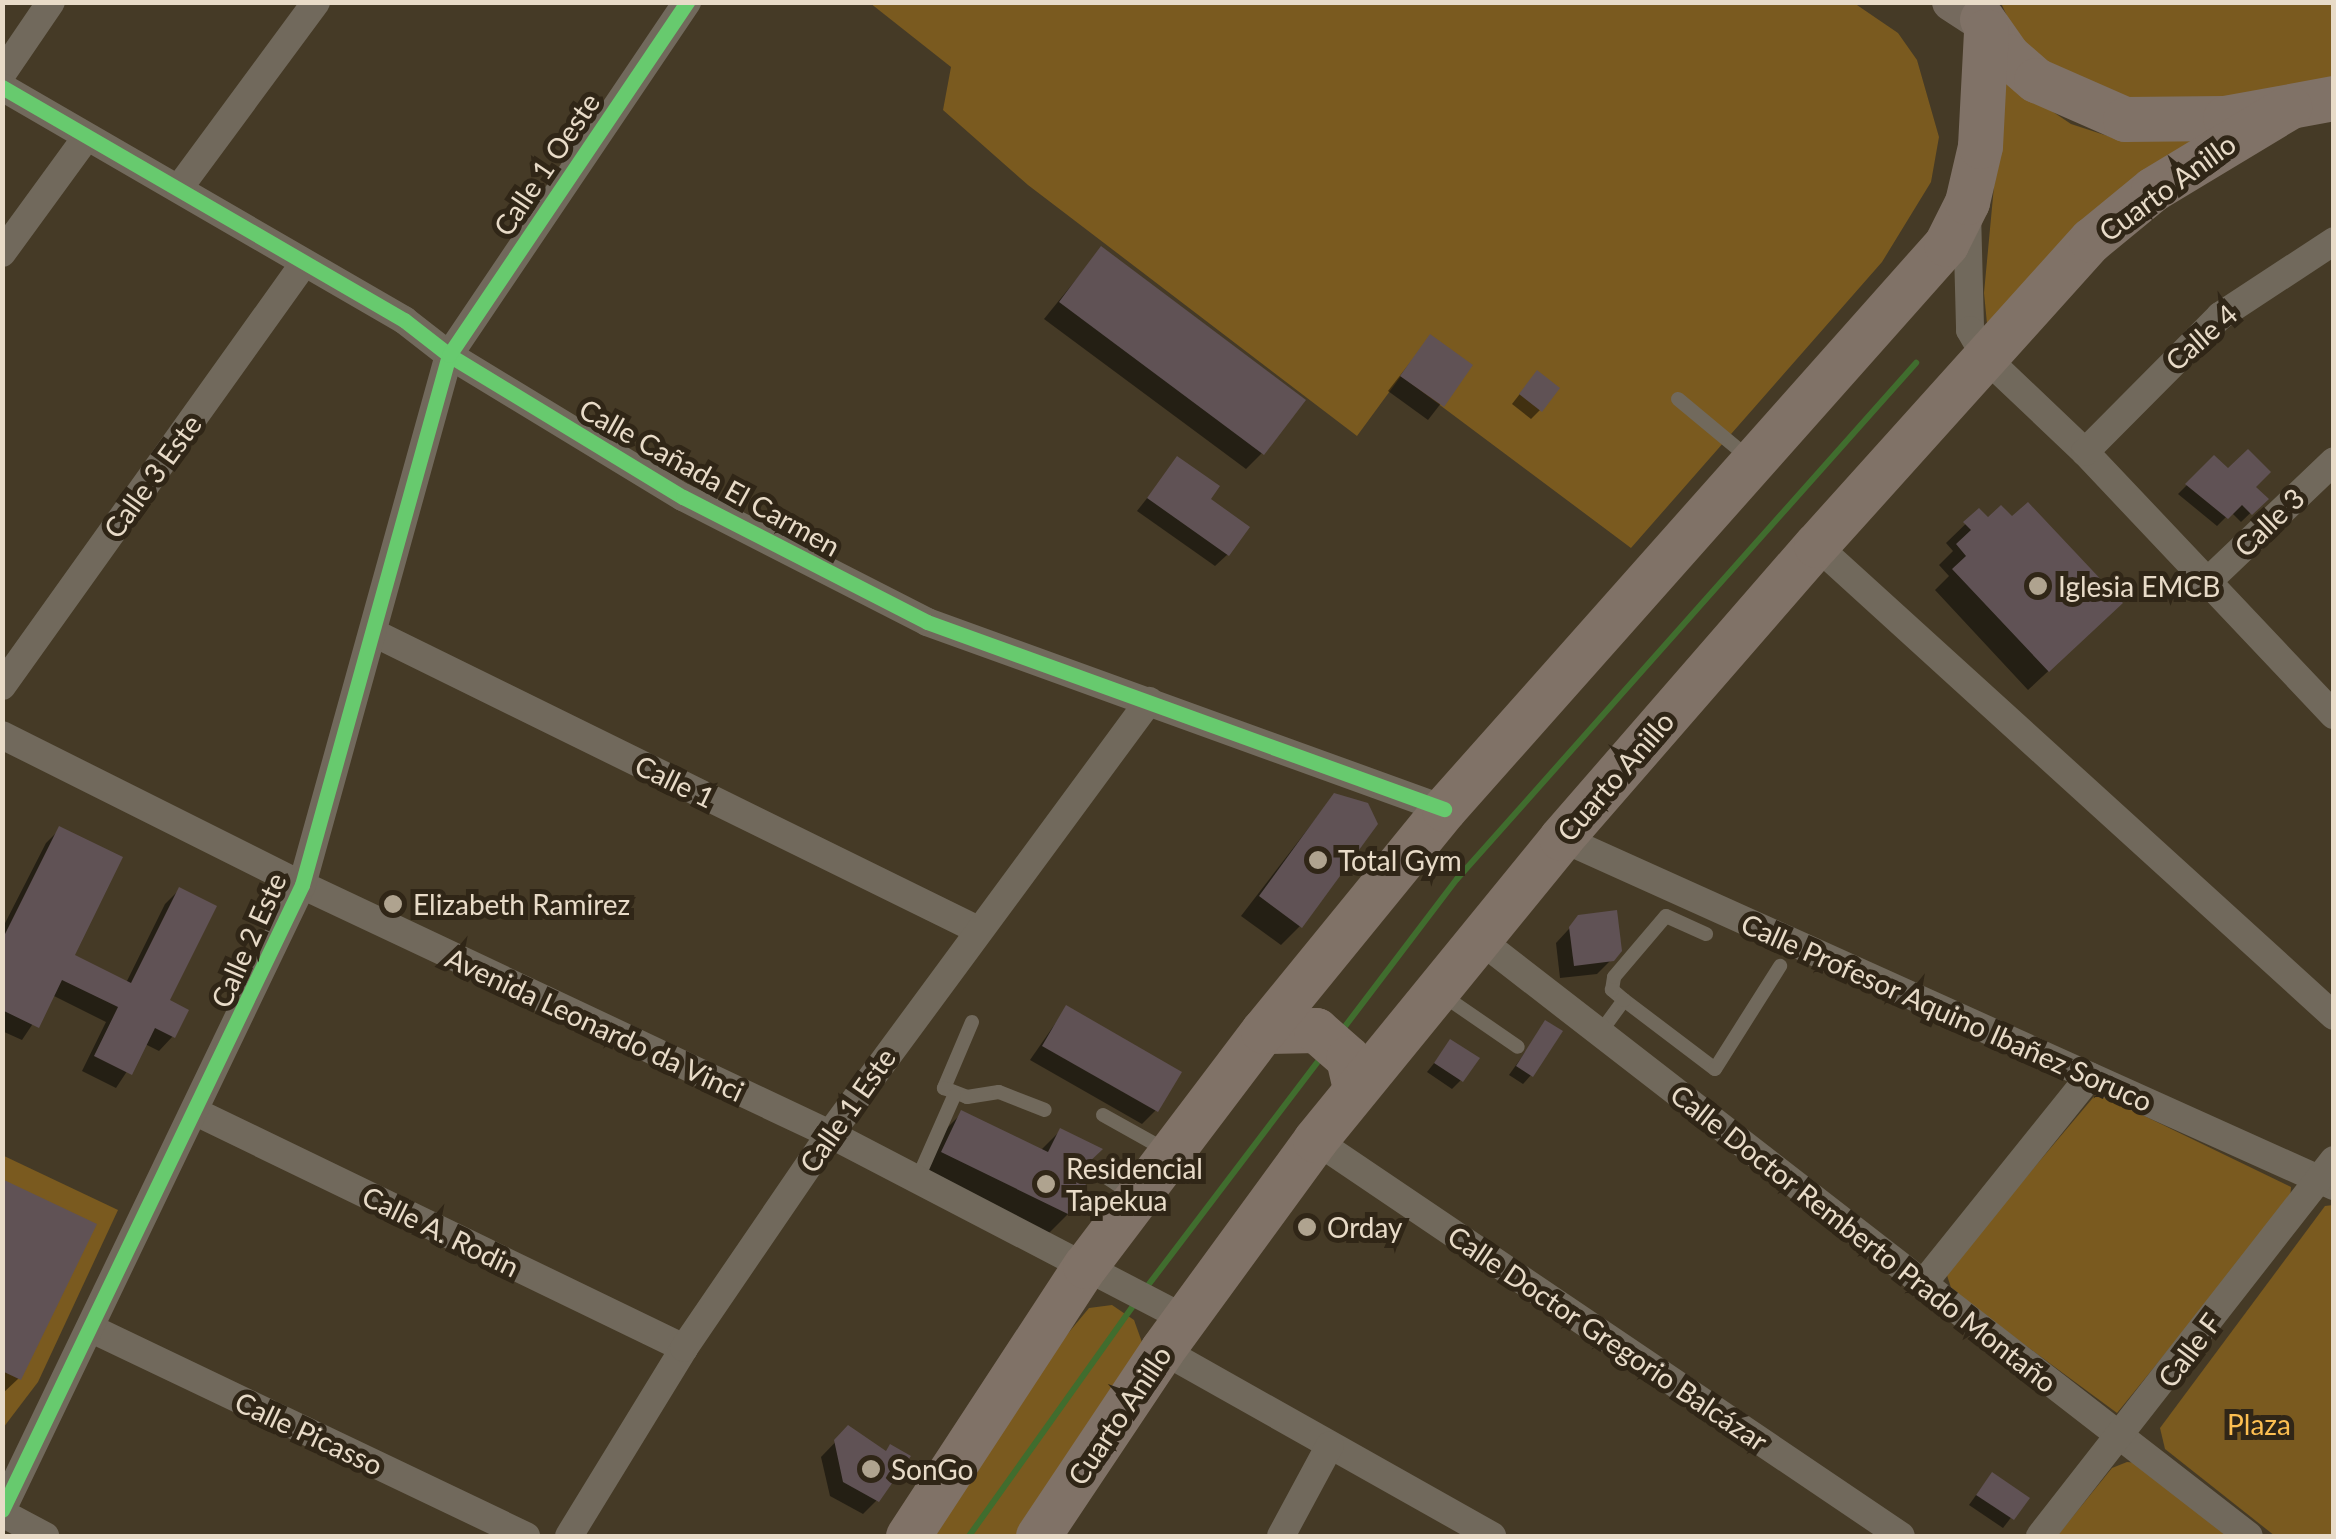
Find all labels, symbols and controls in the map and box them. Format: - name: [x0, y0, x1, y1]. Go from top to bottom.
- street label: Calle 1 Oeste: [486, 86, 606, 242]
- street label: Cuarto Anillo: [2092, 126, 2242, 248]
- street label: Calle 4: [2158, 297, 2244, 377]
- street label: Calle Cañada El Carmen: [574, 391, 846, 563]
- street label: Calle 3 Este: [96, 408, 208, 544]
- street label: Calle 3: [2227, 481, 2311, 563]
- place label: Iglesia EMCB: [2058, 569, 2220, 603]
- marker: Iglesia EMCB: [2027, 575, 2049, 597]
- street label: Cuarto Anillo: [1549, 704, 1681, 848]
- street label: Calle 1: [630, 747, 720, 815]
- place label: Total Gym: [1338, 843, 1462, 877]
- marker: Total Gym: [1307, 849, 1329, 871]
- street label: Calle 2 Este: [203, 867, 293, 1013]
- place label: Elizabeth Ramirez: [413, 887, 630, 921]
- marker: Elizabeth Ramirez: [382, 893, 404, 915]
- street label: Calle Profesor Aquino Ibañez Soruco: [1736, 906, 2158, 1118]
- street label: Avenida Leonardo da Vinci: [440, 940, 750, 1108]
- street label: Calle 1 Este: [792, 1041, 902, 1179]
- street label: Calle Doctor Remberto Prado Montaño: [1664, 1077, 2064, 1399]
- place label: Residencial Tapekua: [1066, 1151, 1203, 1217]
- marker: Residencial Tapekua: [1035, 1173, 1057, 1195]
- street label: Calle A. Rodin: [357, 1178, 525, 1284]
- place label: Orday: [1327, 1210, 1402, 1244]
- marker: Orday: [1296, 1216, 1318, 1238]
- street label: Calle Doctor Gregorio Balcázar: [1442, 1218, 1774, 1458]
- street label: Calle F: [2150, 1306, 2228, 1394]
- street label: Cuarto Anillo: [1060, 1339, 1178, 1491]
- street label: Calle Picasso: [230, 1384, 388, 1482]
- park label: Plaza: [2227, 1407, 2291, 1441]
- place label: SonGo: [891, 1452, 973, 1486]
- marker: SonGo: [860, 1458, 882, 1480]

